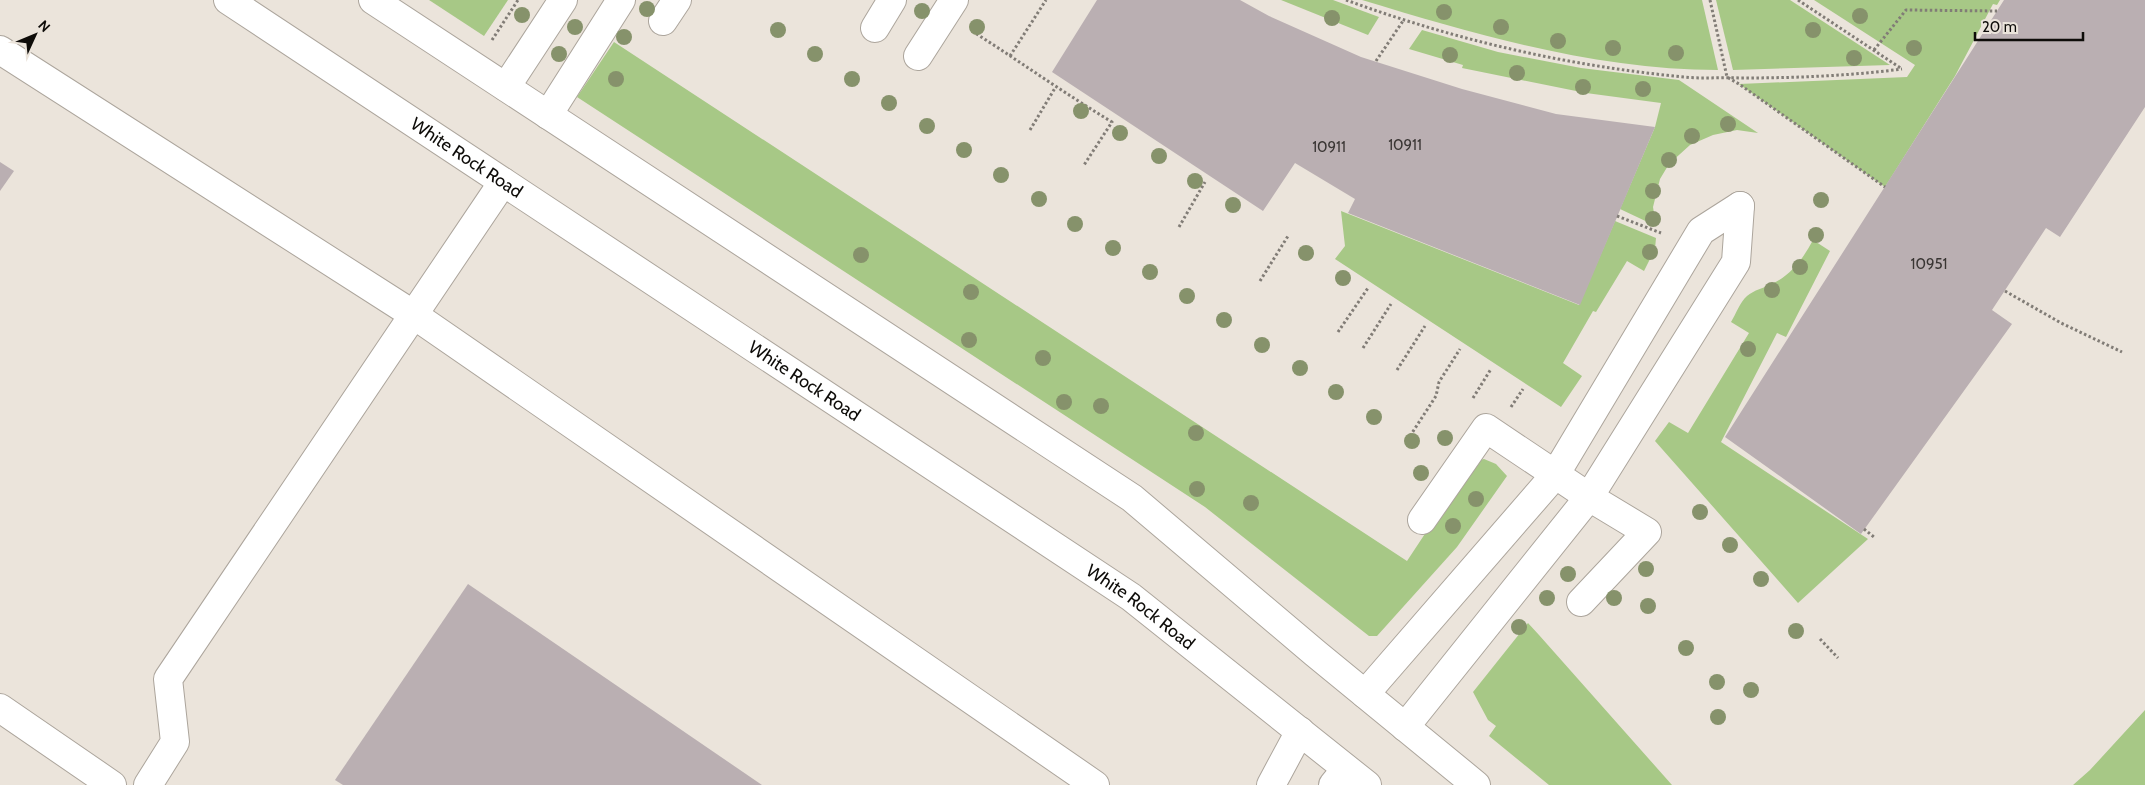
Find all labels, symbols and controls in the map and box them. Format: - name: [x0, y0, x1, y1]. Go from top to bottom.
- north arrow: [10, 10, 60, 60]
- scale bar: [1975, 10, 2082, 42]
- text: N: [34, 16, 54, 36]
- text: 20 m: [1982, 18, 2017, 36]
- street label: White Rock Road: [406, 113, 527, 203]
- house number: 10911: [1388, 136, 1422, 154]
- house number: 10911: [1312, 138, 1346, 156]
- house number: 10951: [1911, 255, 1947, 273]
- street label: White Rock Road: [744, 336, 865, 426]
- street label: White Rock Road: [1082, 559, 1199, 654]

